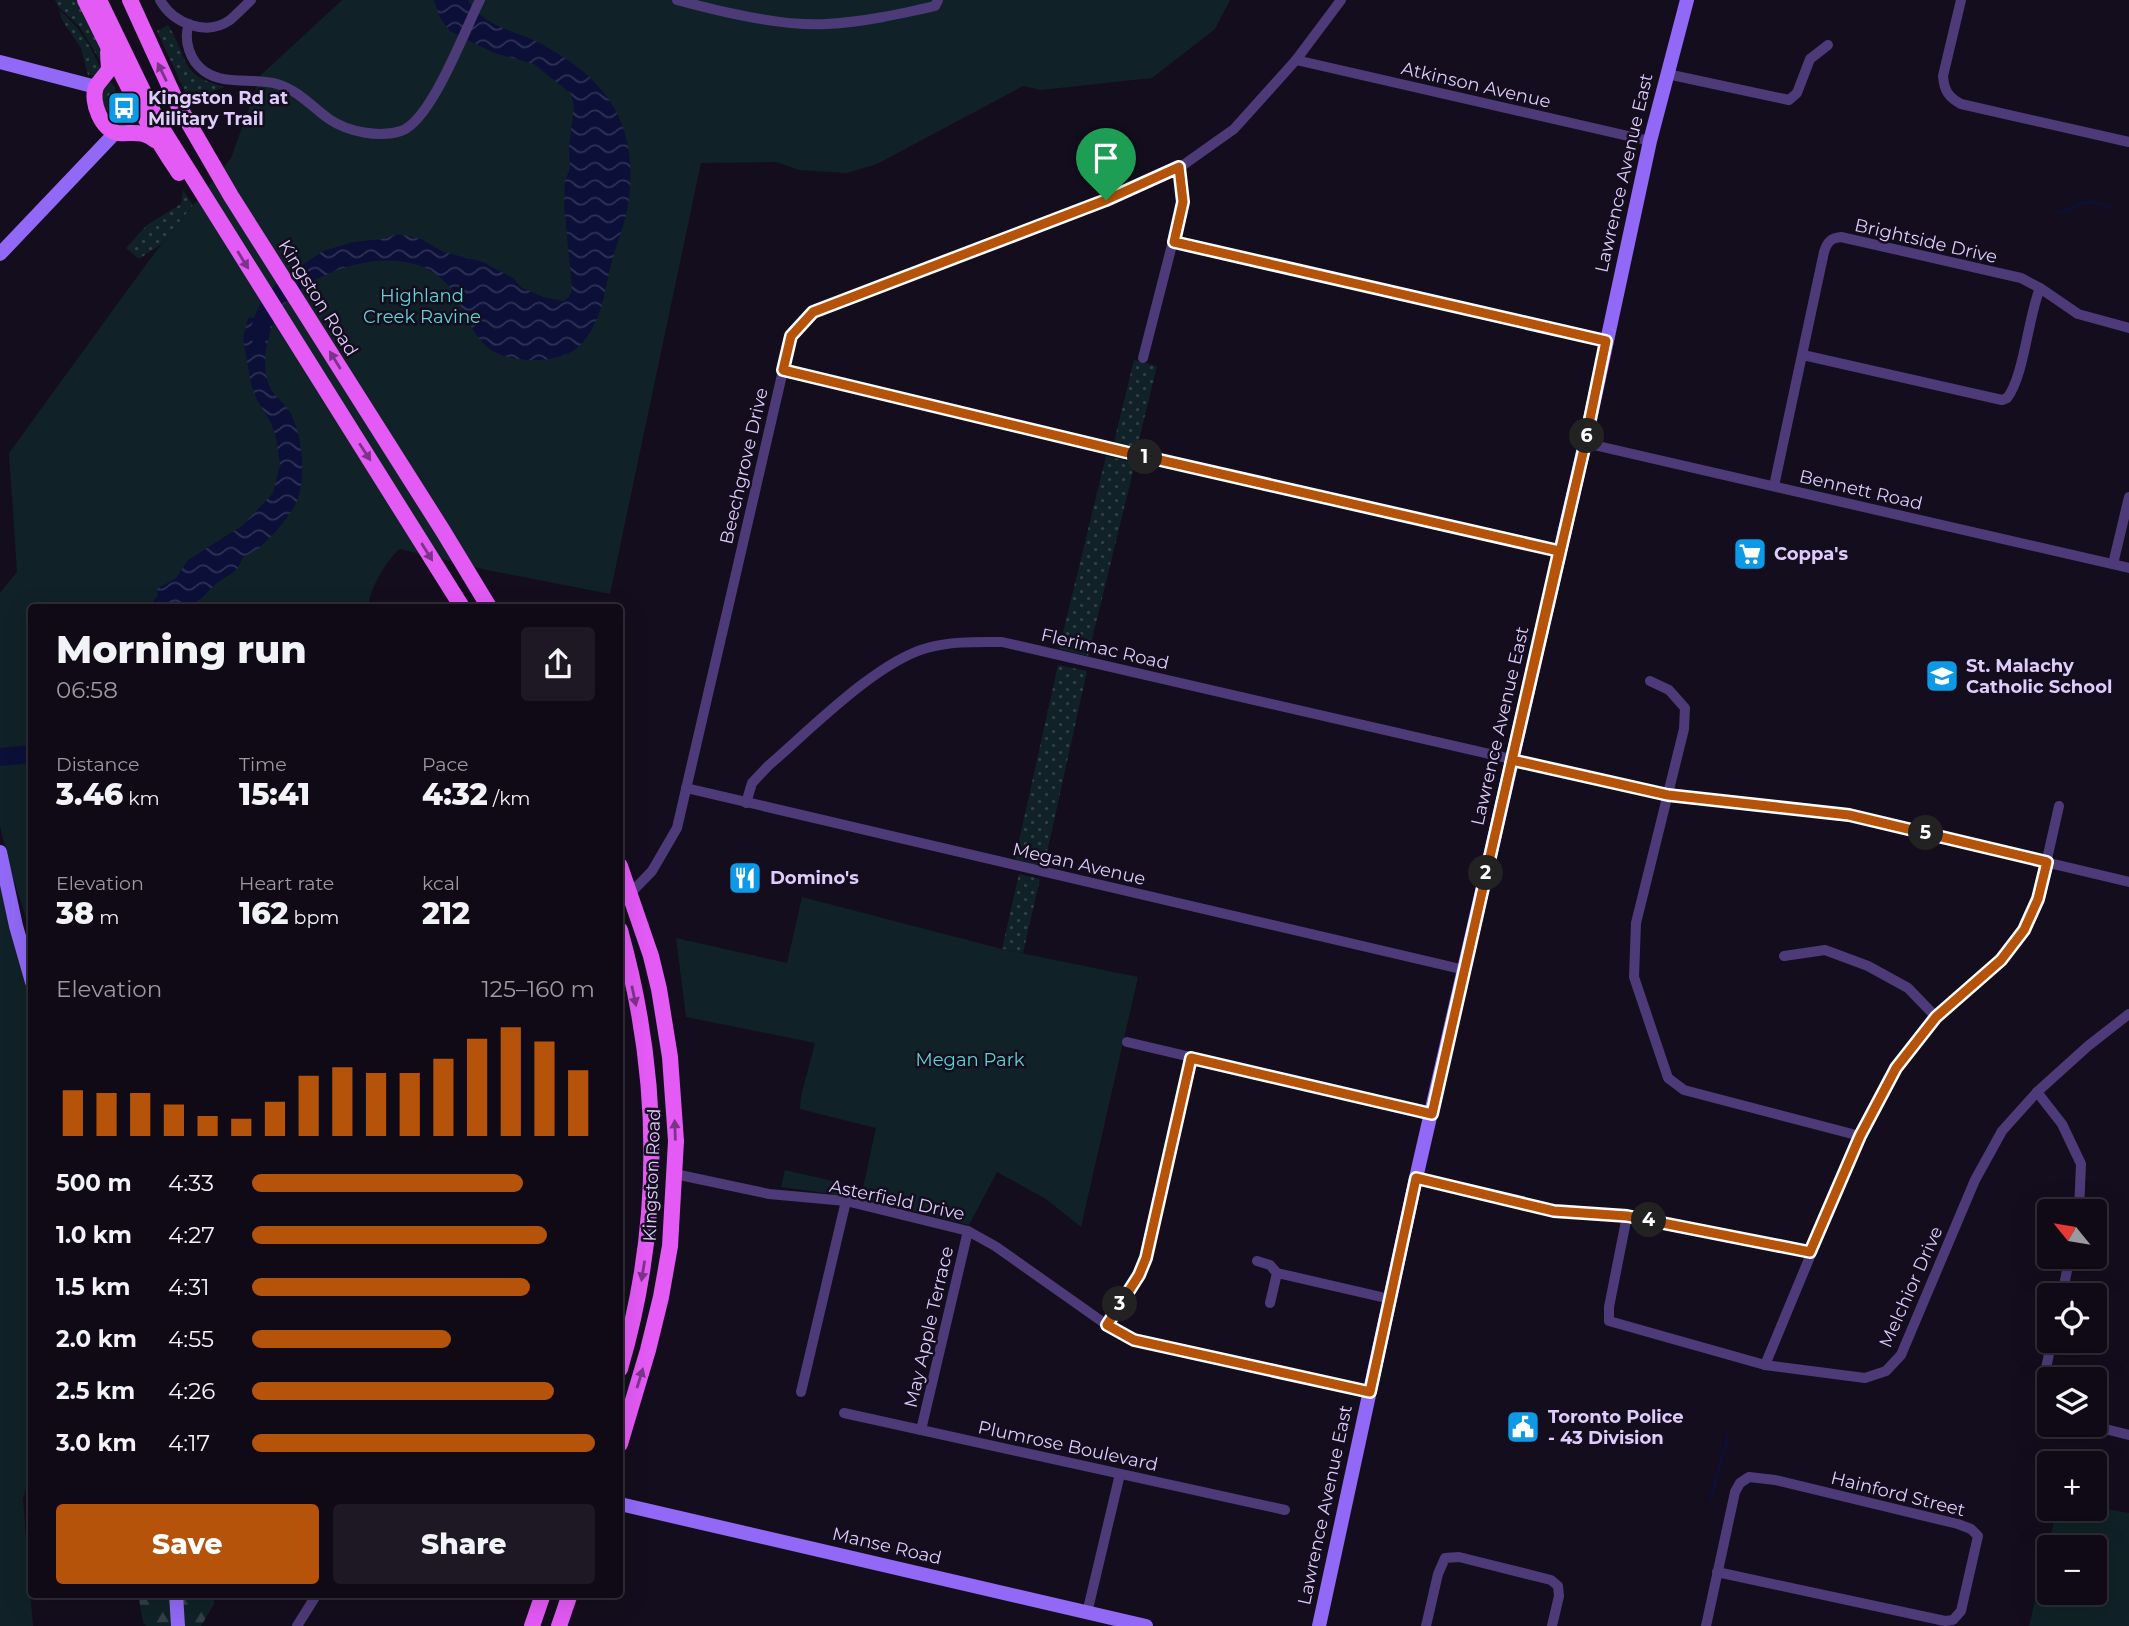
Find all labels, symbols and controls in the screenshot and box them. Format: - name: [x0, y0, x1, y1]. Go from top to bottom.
- street label: Atkinson Avenue: [1399, 57, 1553, 113]
- one-way arrow: [156, 62, 168, 82]
- street label: Lawrence Avenue East: [1590, 71, 1658, 275]
- place label: Kingston Rd at Military Trail: [148, 87, 288, 130]
- bus stop icon: Kingston Rd at Military Trail: [105, 89, 143, 127]
- pin: [1076, 128, 1136, 200]
- icon: arrive: [1087, 139, 1125, 177]
- street label: Brightside Drive: [1852, 214, 2000, 268]
- street label: Kingston Road: [273, 236, 363, 360]
- one-way arrow: [236, 250, 249, 269]
- park label: Highland Creek Ravine: [363, 285, 481, 328]
- one-way arrow: [329, 351, 342, 370]
- street label: Beechgrove Drive: [715, 385, 773, 546]
- pin: 6: [1570, 418, 1604, 453]
- text: 6: [1580, 424, 1593, 447]
- pin: 1: [1128, 440, 1162, 475]
- one-way arrow: [358, 442, 371, 461]
- text: 1: [1141, 445, 1148, 468]
- street label: Bennett Road: [1797, 465, 1925, 515]
- supermarket icon: Coppa's: [1731, 535, 1769, 573]
- one-way arrow: [420, 542, 433, 561]
- place label: Coppa's: [1774, 543, 1848, 565]
- street label: Flerimac Road: [1039, 624, 1171, 674]
- street label: Lawrence Avenue East: [1466, 624, 1534, 828]
- text: Morning run: [56, 626, 307, 673]
- button: share: [521, 627, 595, 701]
- place label: St. Malachy Catholic School: [1966, 655, 2112, 698]
- school or university icon: St. Malachy Catholic School: [1923, 657, 1961, 695]
- text: 06:58: [56, 676, 118, 704]
- text: Distance: [56, 753, 139, 776]
- text: Time: [239, 753, 287, 776]
- text: Pace: [422, 753, 469, 776]
- text: 3.46: [56, 776, 123, 813]
- text: 15:41: [239, 776, 310, 813]
- text: 4:32: [422, 776, 488, 813]
- text: km: [123, 787, 160, 810]
- text: /km: [488, 787, 531, 810]
- pin: 5: [1909, 816, 1944, 850]
- text: 5: [1920, 821, 1931, 844]
- street label: Megan Avenue: [1010, 838, 1148, 890]
- pin: 2: [1468, 856, 1504, 890]
- restaurant icon: Domino's: [726, 859, 764, 897]
- text: 2: [1480, 861, 1491, 884]
- place label: Domino's: [770, 867, 859, 889]
- text: Elevation: [56, 872, 144, 895]
- text: Heart rate: [239, 872, 334, 895]
- text: kcal: [422, 872, 460, 895]
- text: 38: [56, 895, 94, 932]
- text: 162: [239, 895, 289, 932]
- text: 212: [422, 895, 470, 932]
- text: m: [94, 906, 119, 929]
- text: bpm: [289, 906, 340, 929]
- text: Elevation: [56, 975, 162, 1003]
- text: 125–160 m: [482, 975, 595, 1003]
- one-way arrow: [629, 985, 640, 1007]
- park label: Megan Park: [915, 1049, 1025, 1071]
- street label: Kingston Road: [639, 1108, 665, 1242]
- one-way arrow: [670, 1119, 681, 1141]
- text: 500 m: [56, 1169, 132, 1197]
- text: 4:33: [168, 1169, 214, 1197]
- street label: Asterfield Drive: [827, 1175, 967, 1225]
- north arrow: [2037, 1199, 2107, 1269]
- map controls: [2037, 1199, 2107, 1605]
- pin: 4: [1632, 1202, 1666, 1238]
- text: 4: [1642, 1208, 1655, 1231]
- text: 1.0 km: [56, 1221, 132, 1249]
- text: 4:27: [168, 1221, 215, 1249]
- street label: Melchior Drive: [1874, 1223, 1948, 1351]
- street label: May Apple Terrace: [900, 1244, 958, 1410]
- one-way arrow: [637, 1260, 648, 1282]
- text: 1.5 km: [56, 1273, 130, 1301]
- text: 4:31: [168, 1273, 210, 1301]
- button: locate: [2037, 1283, 2107, 1353]
- pin: 3: [1102, 1286, 1138, 1322]
- text: 3: [1114, 1292, 1125, 1315]
- text: 2.0 km: [56, 1325, 137, 1353]
- text: 4:55: [168, 1325, 214, 1353]
- button: layers: [2037, 1367, 2107, 1437]
- one-way arrow: [635, 1368, 645, 1389]
- text: 2.5 km: [56, 1377, 135, 1405]
- text: 4:26: [168, 1377, 215, 1405]
- street label: Lawrence Avenue East: [1293, 1403, 1357, 1607]
- place label: Toronto Police - 43 Division: [1548, 1406, 1684, 1449]
- public building icon: Toronto Police - 43 Division: [1504, 1408, 1542, 1446]
- street label: Plumrose Boulevard: [976, 1416, 1160, 1476]
- text: 3.0 km: [56, 1429, 137, 1457]
- text: 4:17: [168, 1429, 210, 1457]
- button: +: [2037, 1451, 2107, 1521]
- street label: Hainford Street: [1828, 1467, 1968, 1521]
- button: Save: [56, 1504, 319, 1584]
- button: Share: [333, 1504, 595, 1584]
- street label: Manse Road: [830, 1523, 944, 1569]
- button: −: [2037, 1535, 2107, 1605]

